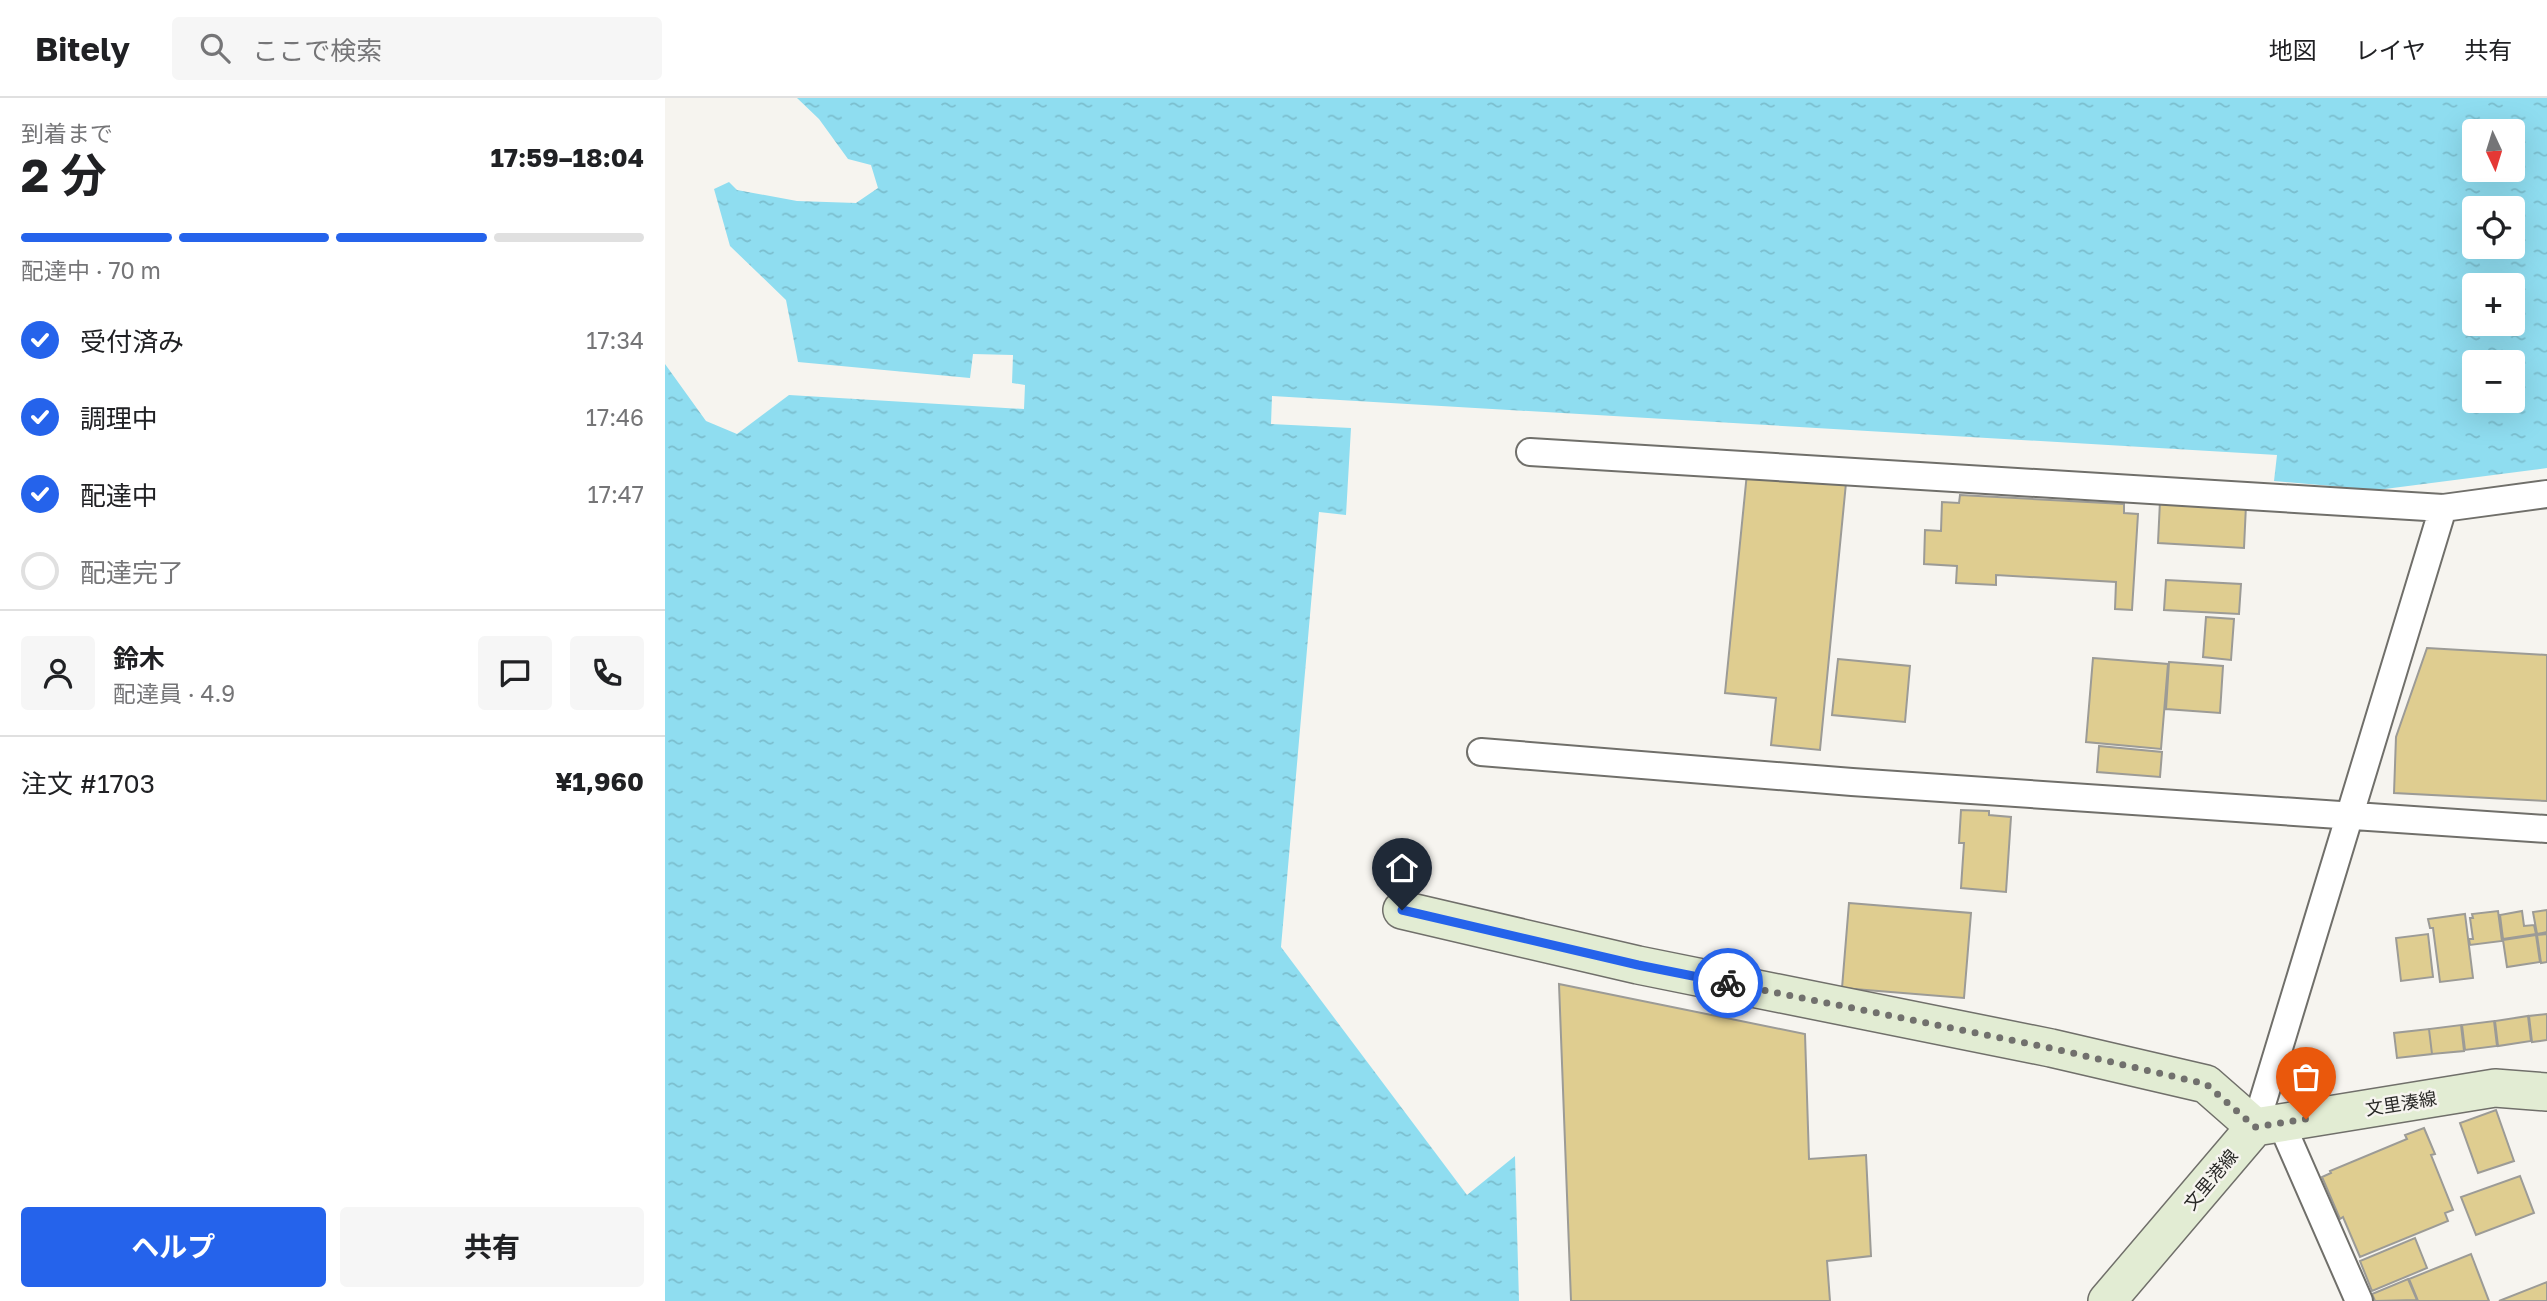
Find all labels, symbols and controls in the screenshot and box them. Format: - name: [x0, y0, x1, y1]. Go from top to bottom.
- search box: [172, 17, 662, 80]
- text: Bitely: [35, 29, 130, 68]
- icon: search: [196, 29, 234, 67]
- text: ここで検索: [252, 35, 382, 66]
- text: 地図: [2269, 35, 2317, 64]
- text: レイヤ: [2355, 35, 2426, 64]
- text: 共有: [2464, 35, 2512, 64]
- text: 到着まで: [21, 119, 113, 147]
- north arrow: [2462, 119, 2525, 182]
- map controls: [2462, 119, 2525, 413]
- text: 17:59–18:04: [490, 142, 644, 173]
- text: 2 分: [21, 147, 107, 202]
- button: locate: [2462, 196, 2525, 259]
- text: 配達中 · 70 m: [21, 256, 161, 284]
- button: +: [2462, 273, 2525, 336]
- icon: check: [21, 321, 59, 359]
- text: 受付済み: [80, 326, 184, 357]
- text: 17:34: [586, 326, 644, 354]
- button: −: [2462, 350, 2525, 413]
- icon: check: [21, 398, 59, 436]
- text: 調理中: [80, 403, 158, 434]
- text: 17:46: [586, 403, 644, 431]
- icon: check: [21, 475, 59, 513]
- text: 配達中: [80, 480, 158, 511]
- text: 17:47: [588, 480, 644, 508]
- text: 配達完了: [80, 557, 184, 588]
- button: person: [21, 636, 95, 710]
- button: chat: [478, 636, 552, 710]
- button: phone: [570, 636, 644, 710]
- text: 鈴木: [113, 643, 165, 674]
- text: 配達員 · 4.9: [113, 679, 235, 707]
- text: ¥1,960: [555, 766, 644, 797]
- text: 注文 #1703: [21, 768, 155, 799]
- pin: [1372, 838, 1432, 910]
- icon: home: [1383, 849, 1421, 887]
- courier: [1693, 948, 1763, 1018]
- icon: bike: [1709, 964, 1747, 1002]
- pin: [2276, 1047, 2336, 1119]
- icon: bag: [2287, 1058, 2325, 1096]
- street label: 文里湊線: [2364, 1087, 2438, 1120]
- street label: 文里港線: [2179, 1145, 2242, 1214]
- button: ヘルプ: [21, 1207, 326, 1287]
- button: 共有: [340, 1207, 644, 1287]

